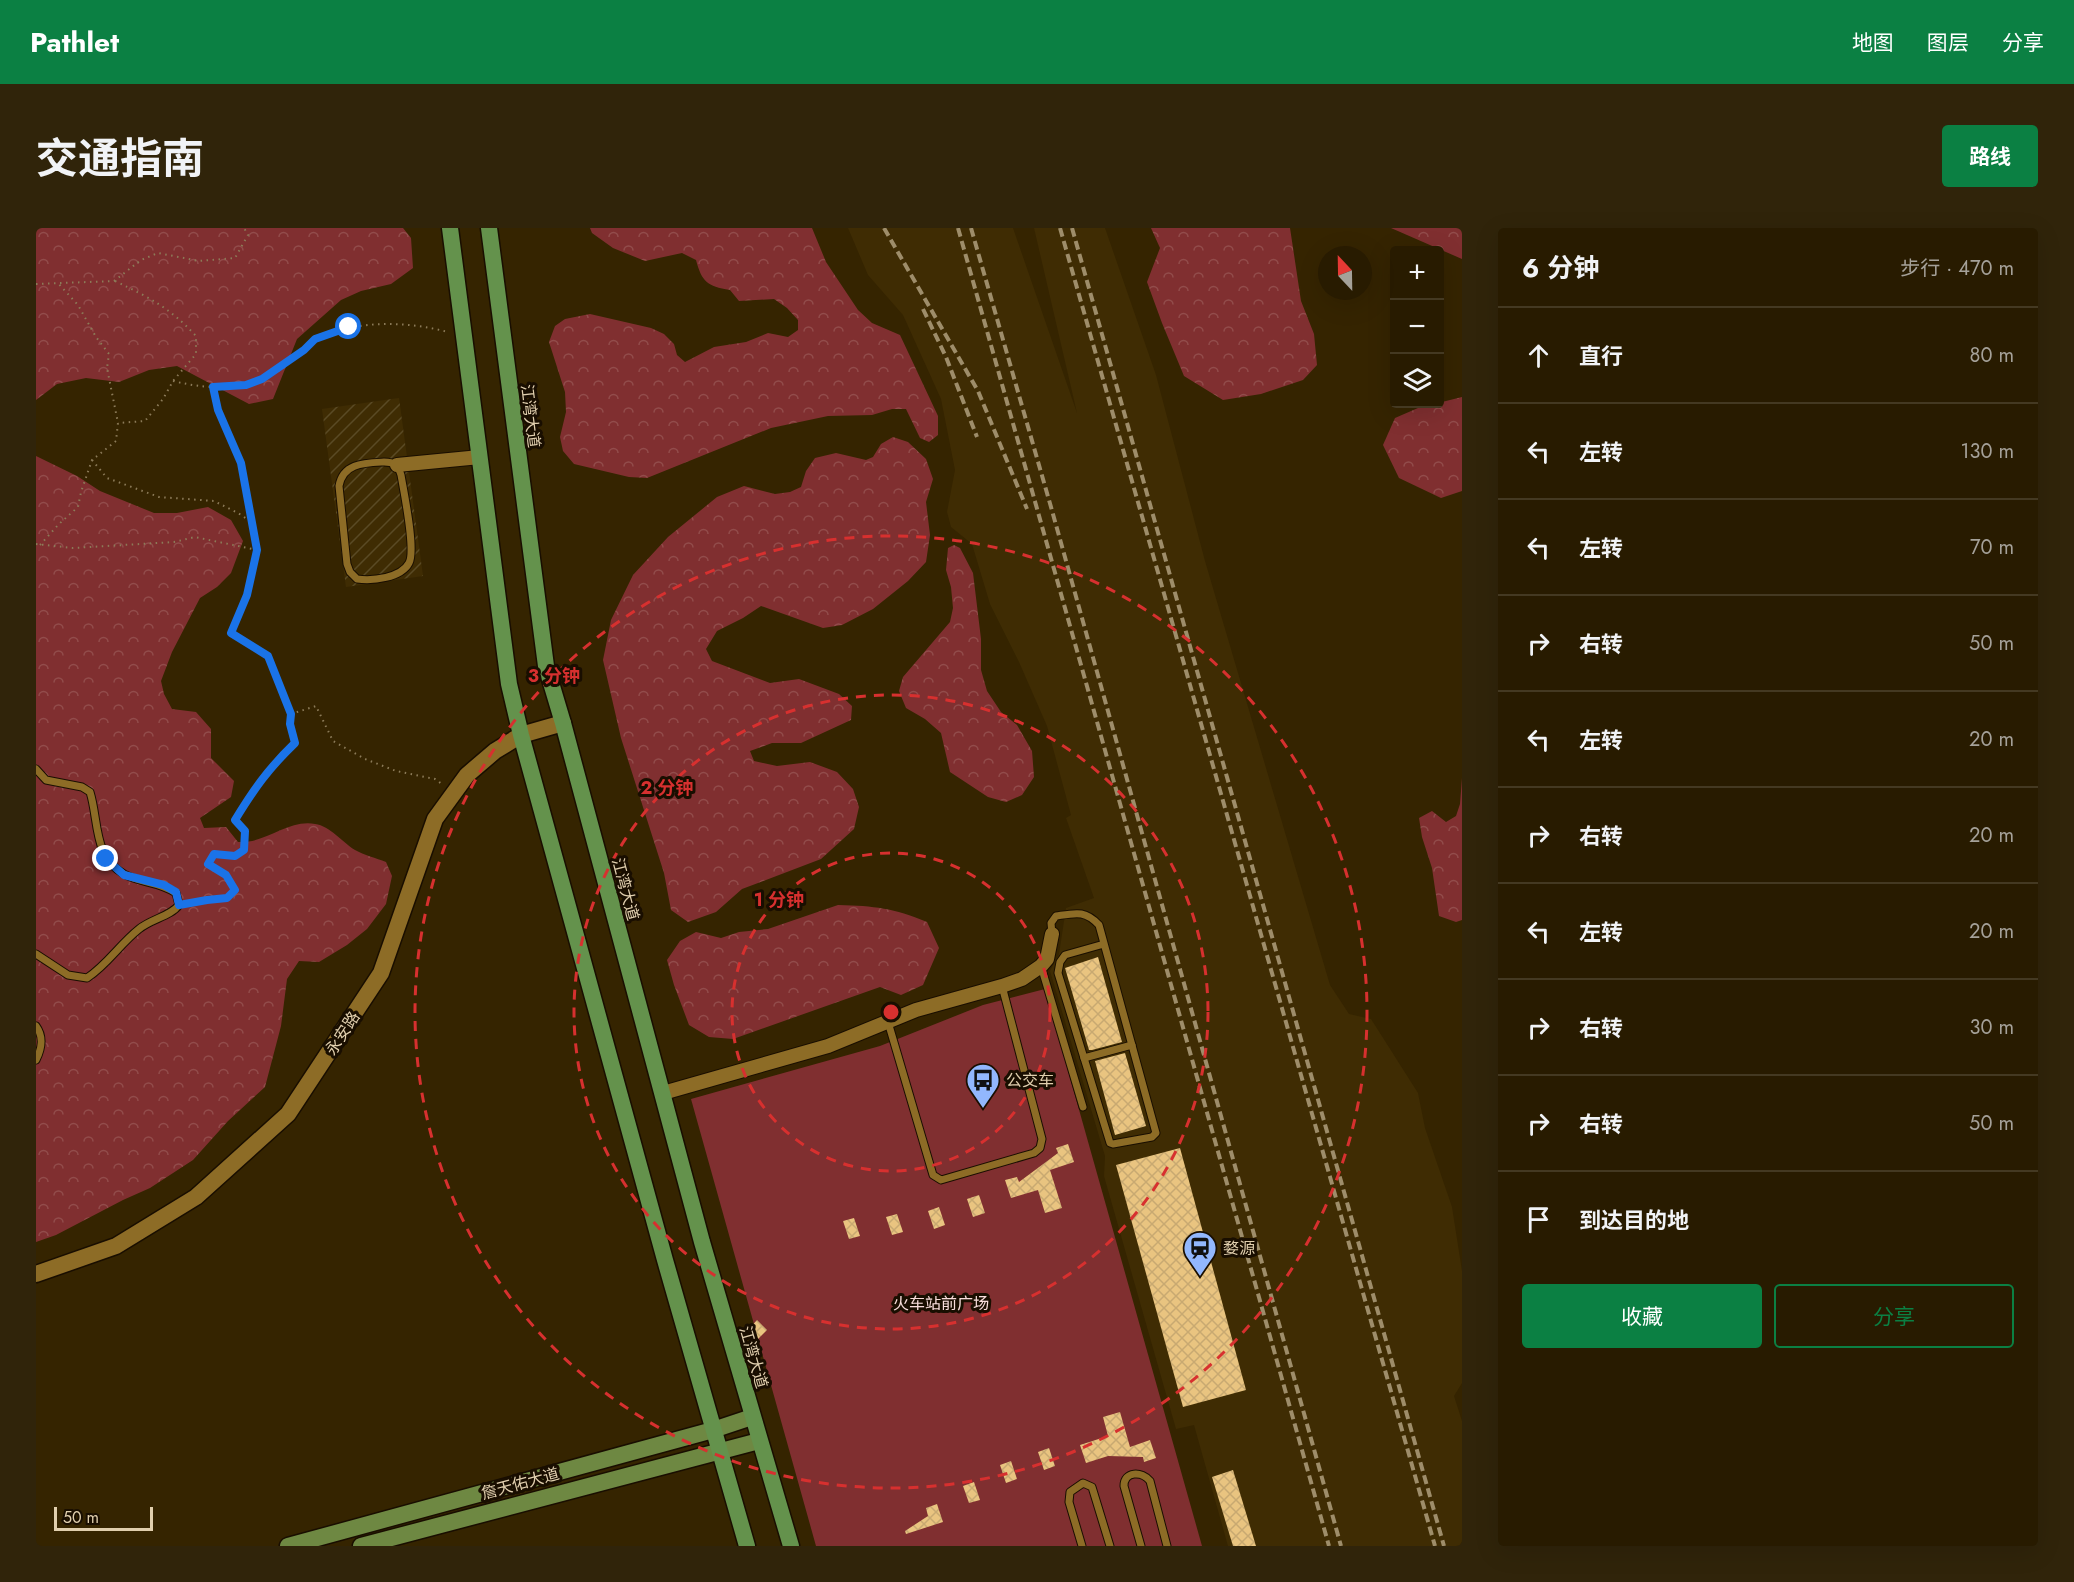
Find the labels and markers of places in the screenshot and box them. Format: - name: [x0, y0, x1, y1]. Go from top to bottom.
- centre of rings: [881, 1002, 901, 1022]
- bus stop icon: 公交车: [965, 1062, 1001, 1109]
- place label: 公交车: [1006, 1069, 1054, 1092]
- station icon: 婺源: [1182, 1230, 1218, 1277]
- place label: 婺源: [1223, 1237, 1255, 1260]

